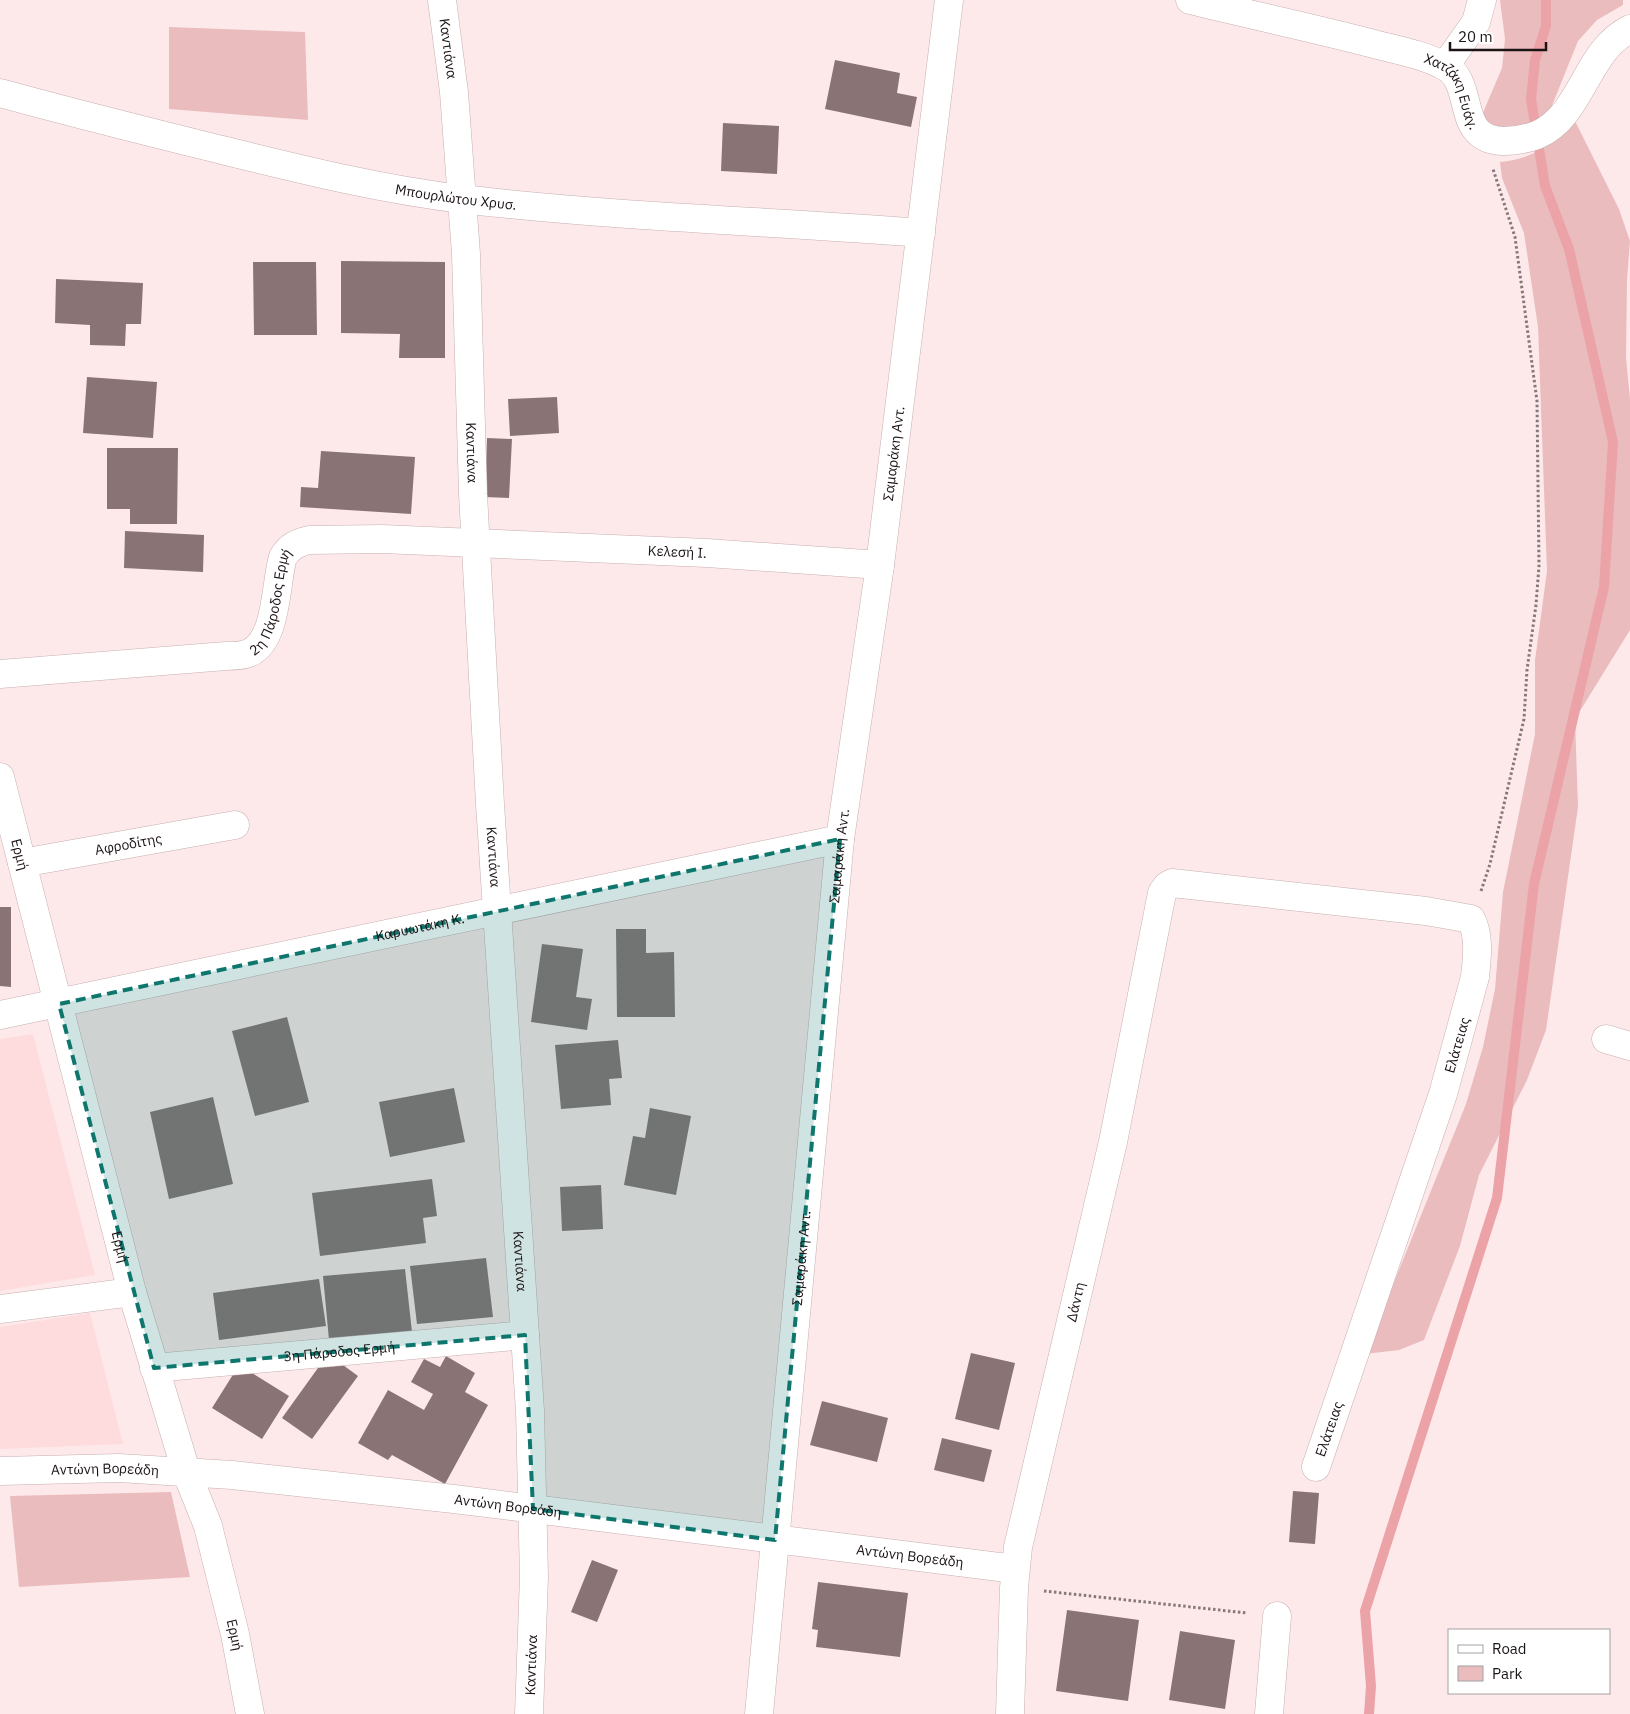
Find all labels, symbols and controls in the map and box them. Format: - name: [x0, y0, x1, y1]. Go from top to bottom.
- street label: Καντιάνα: [435, 17, 461, 80]
- scale bar: [1450, 20, 1546, 52]
- text: 20 m: [1458, 27, 1493, 46]
- street label: Χατζάκη Ευάγ.: [1422, 49, 1483, 133]
- street label: Μπουρλώτου Χρυσ.: [394, 180, 517, 214]
- street label: Σαμαράκη Αντ.: [879, 405, 908, 502]
- street label: Καντιάνα: [462, 422, 482, 483]
- street label: Κελεσή Ι.: [647, 541, 707, 562]
- street label: 2η Πάροδος Ερμή: [246, 544, 295, 660]
- street label: Σαμαράκη Αντ.: [825, 807, 853, 904]
- street label: Καντιάνα: [483, 826, 504, 888]
- street label: Αφροδίτης: [93, 829, 164, 859]
- street label: Ερμή: [7, 837, 33, 872]
- street label: Καρυωτάκη Κ.: [374, 909, 466, 945]
- street label: Ελάτειας: [1440, 1015, 1474, 1075]
- street label: Σαμαράκη Αντ.: [788, 1210, 815, 1306]
- street label: Ερμή: [108, 1229, 133, 1265]
- street label: Καντιάνα: [509, 1230, 531, 1292]
- street label: Δάντη: [1062, 1280, 1089, 1324]
- street label: 3η Πάροδος Ερμή: [283, 1338, 396, 1365]
- street label: Ελάτειας: [1311, 1399, 1347, 1459]
- street label: Αντώνη Βορεάδη: [51, 1459, 160, 1479]
- street label: Αντώνη Βορεάδη: [453, 1490, 563, 1521]
- street label: Αντώνη Βορεάδη: [855, 1540, 965, 1572]
- street label: Ερμή: [223, 1617, 247, 1652]
- legend: [1448, 1629, 1610, 1694]
- street label: Καντιάνα: [521, 1634, 541, 1696]
- text: Road: [1492, 1639, 1527, 1658]
- text: Park: [1492, 1664, 1522, 1683]

